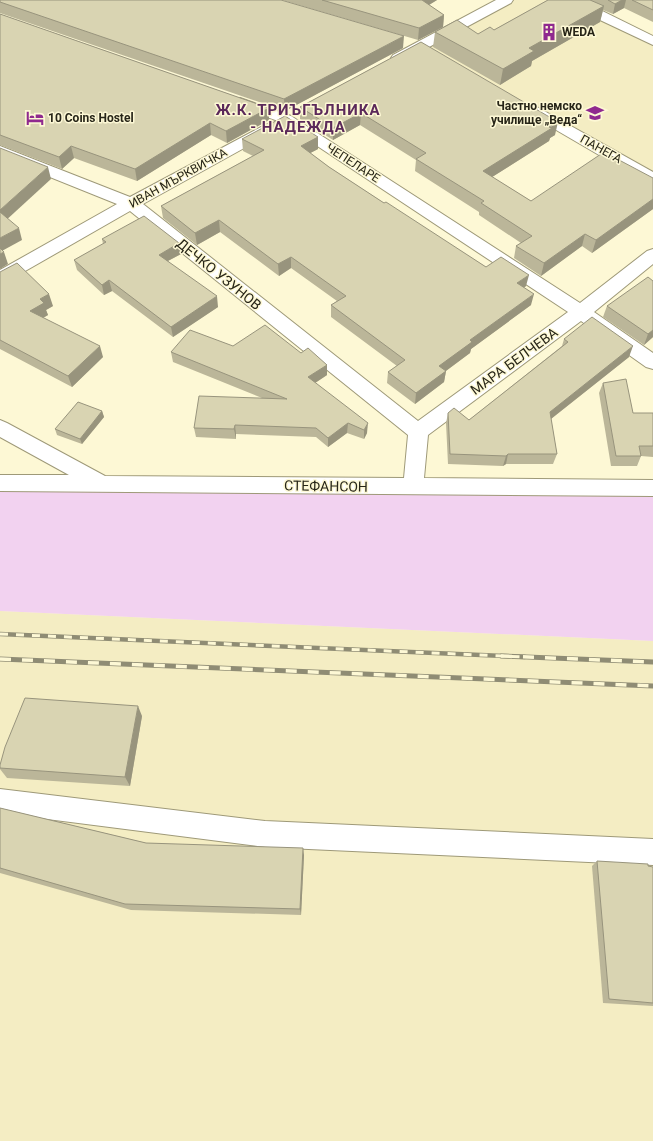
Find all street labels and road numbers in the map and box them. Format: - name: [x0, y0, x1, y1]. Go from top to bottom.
- street label: ПАНЕГА: [578, 132, 624, 166]
- street label: ЧЕПЕЛАРЕ: [324, 140, 383, 186]
- street label: ИВАН МЪРКВИЧКА: [127, 145, 230, 211]
- street label: ДЕЧКО УЗУНОВ: [173, 235, 265, 313]
- street label: МАРА БЕЛЧЕВА: [467, 324, 561, 398]
- street label: СТЕФАНСОН: [284, 477, 368, 495]

